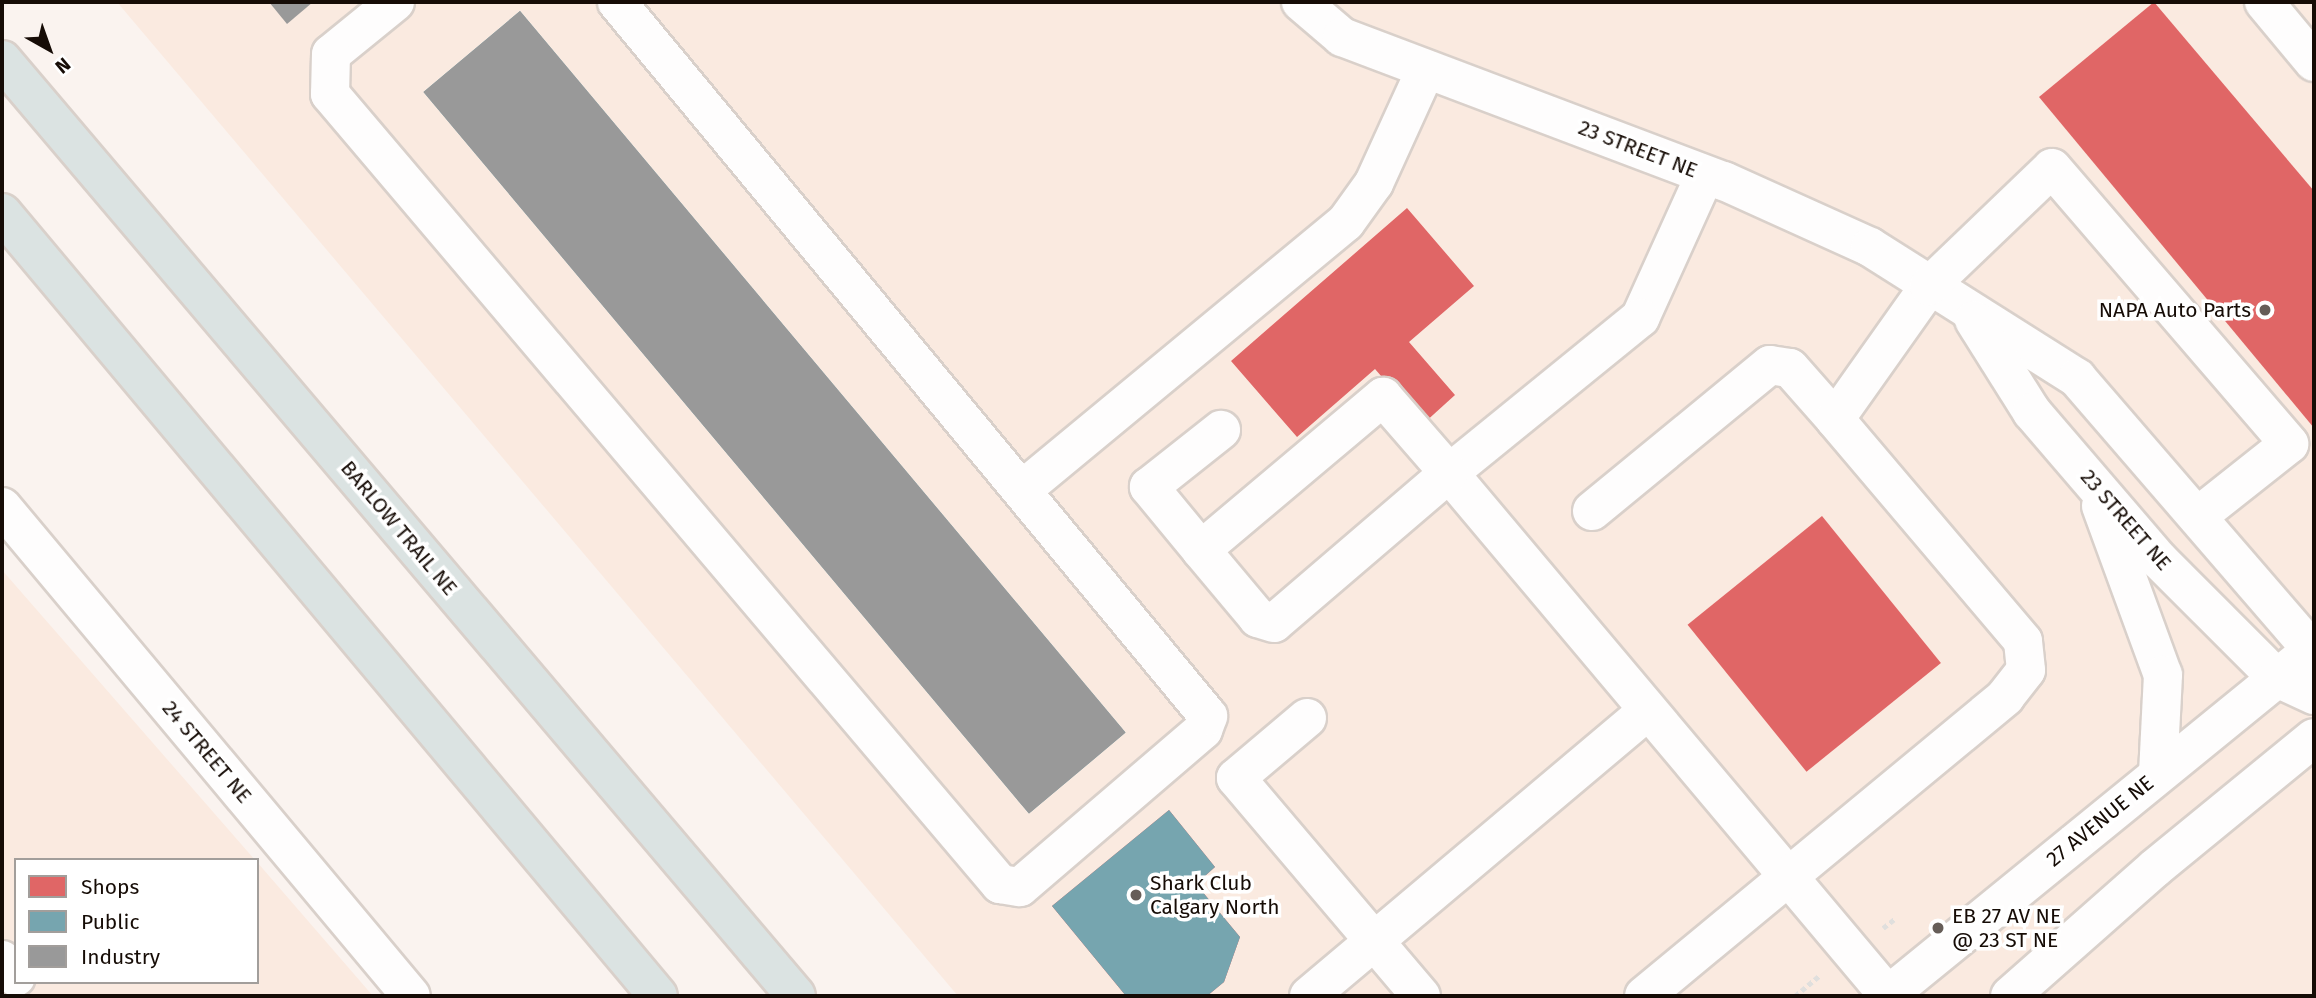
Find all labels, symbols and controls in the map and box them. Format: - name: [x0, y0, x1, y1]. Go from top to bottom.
- north arrow: [14, 14, 84, 84]
- text: N: [51, 53, 75, 78]
- street label: 23 STREET NE: [1575, 115, 1701, 183]
- place label: NAPA Auto Parts: [2099, 297, 2251, 323]
- marker: NAPA Auto Parts: [2257, 302, 2273, 318]
- street label: BARLOW TRAIL NE: [335, 456, 463, 600]
- street label: 23 STREET NE: [2075, 464, 2177, 576]
- street label: 24 STREET NE: [157, 696, 257, 808]
- street label: 27 AVENUE NE: [2041, 770, 2159, 872]
- legend: [14, 858, 259, 984]
- place label: Shark Club Calgary North: [1150, 870, 1279, 920]
- text: Shops: [81, 874, 139, 900]
- marker: Shark Club Calgary North: [1128, 887, 1144, 903]
- place label: EB 27 AV NE @ 23 ST NE: [1952, 903, 2061, 953]
- text: Public: [81, 909, 139, 935]
- marker: EB 27 AV NE @ 23 ST NE: [1930, 920, 1946, 936]
- text: Industry: [81, 944, 160, 970]

